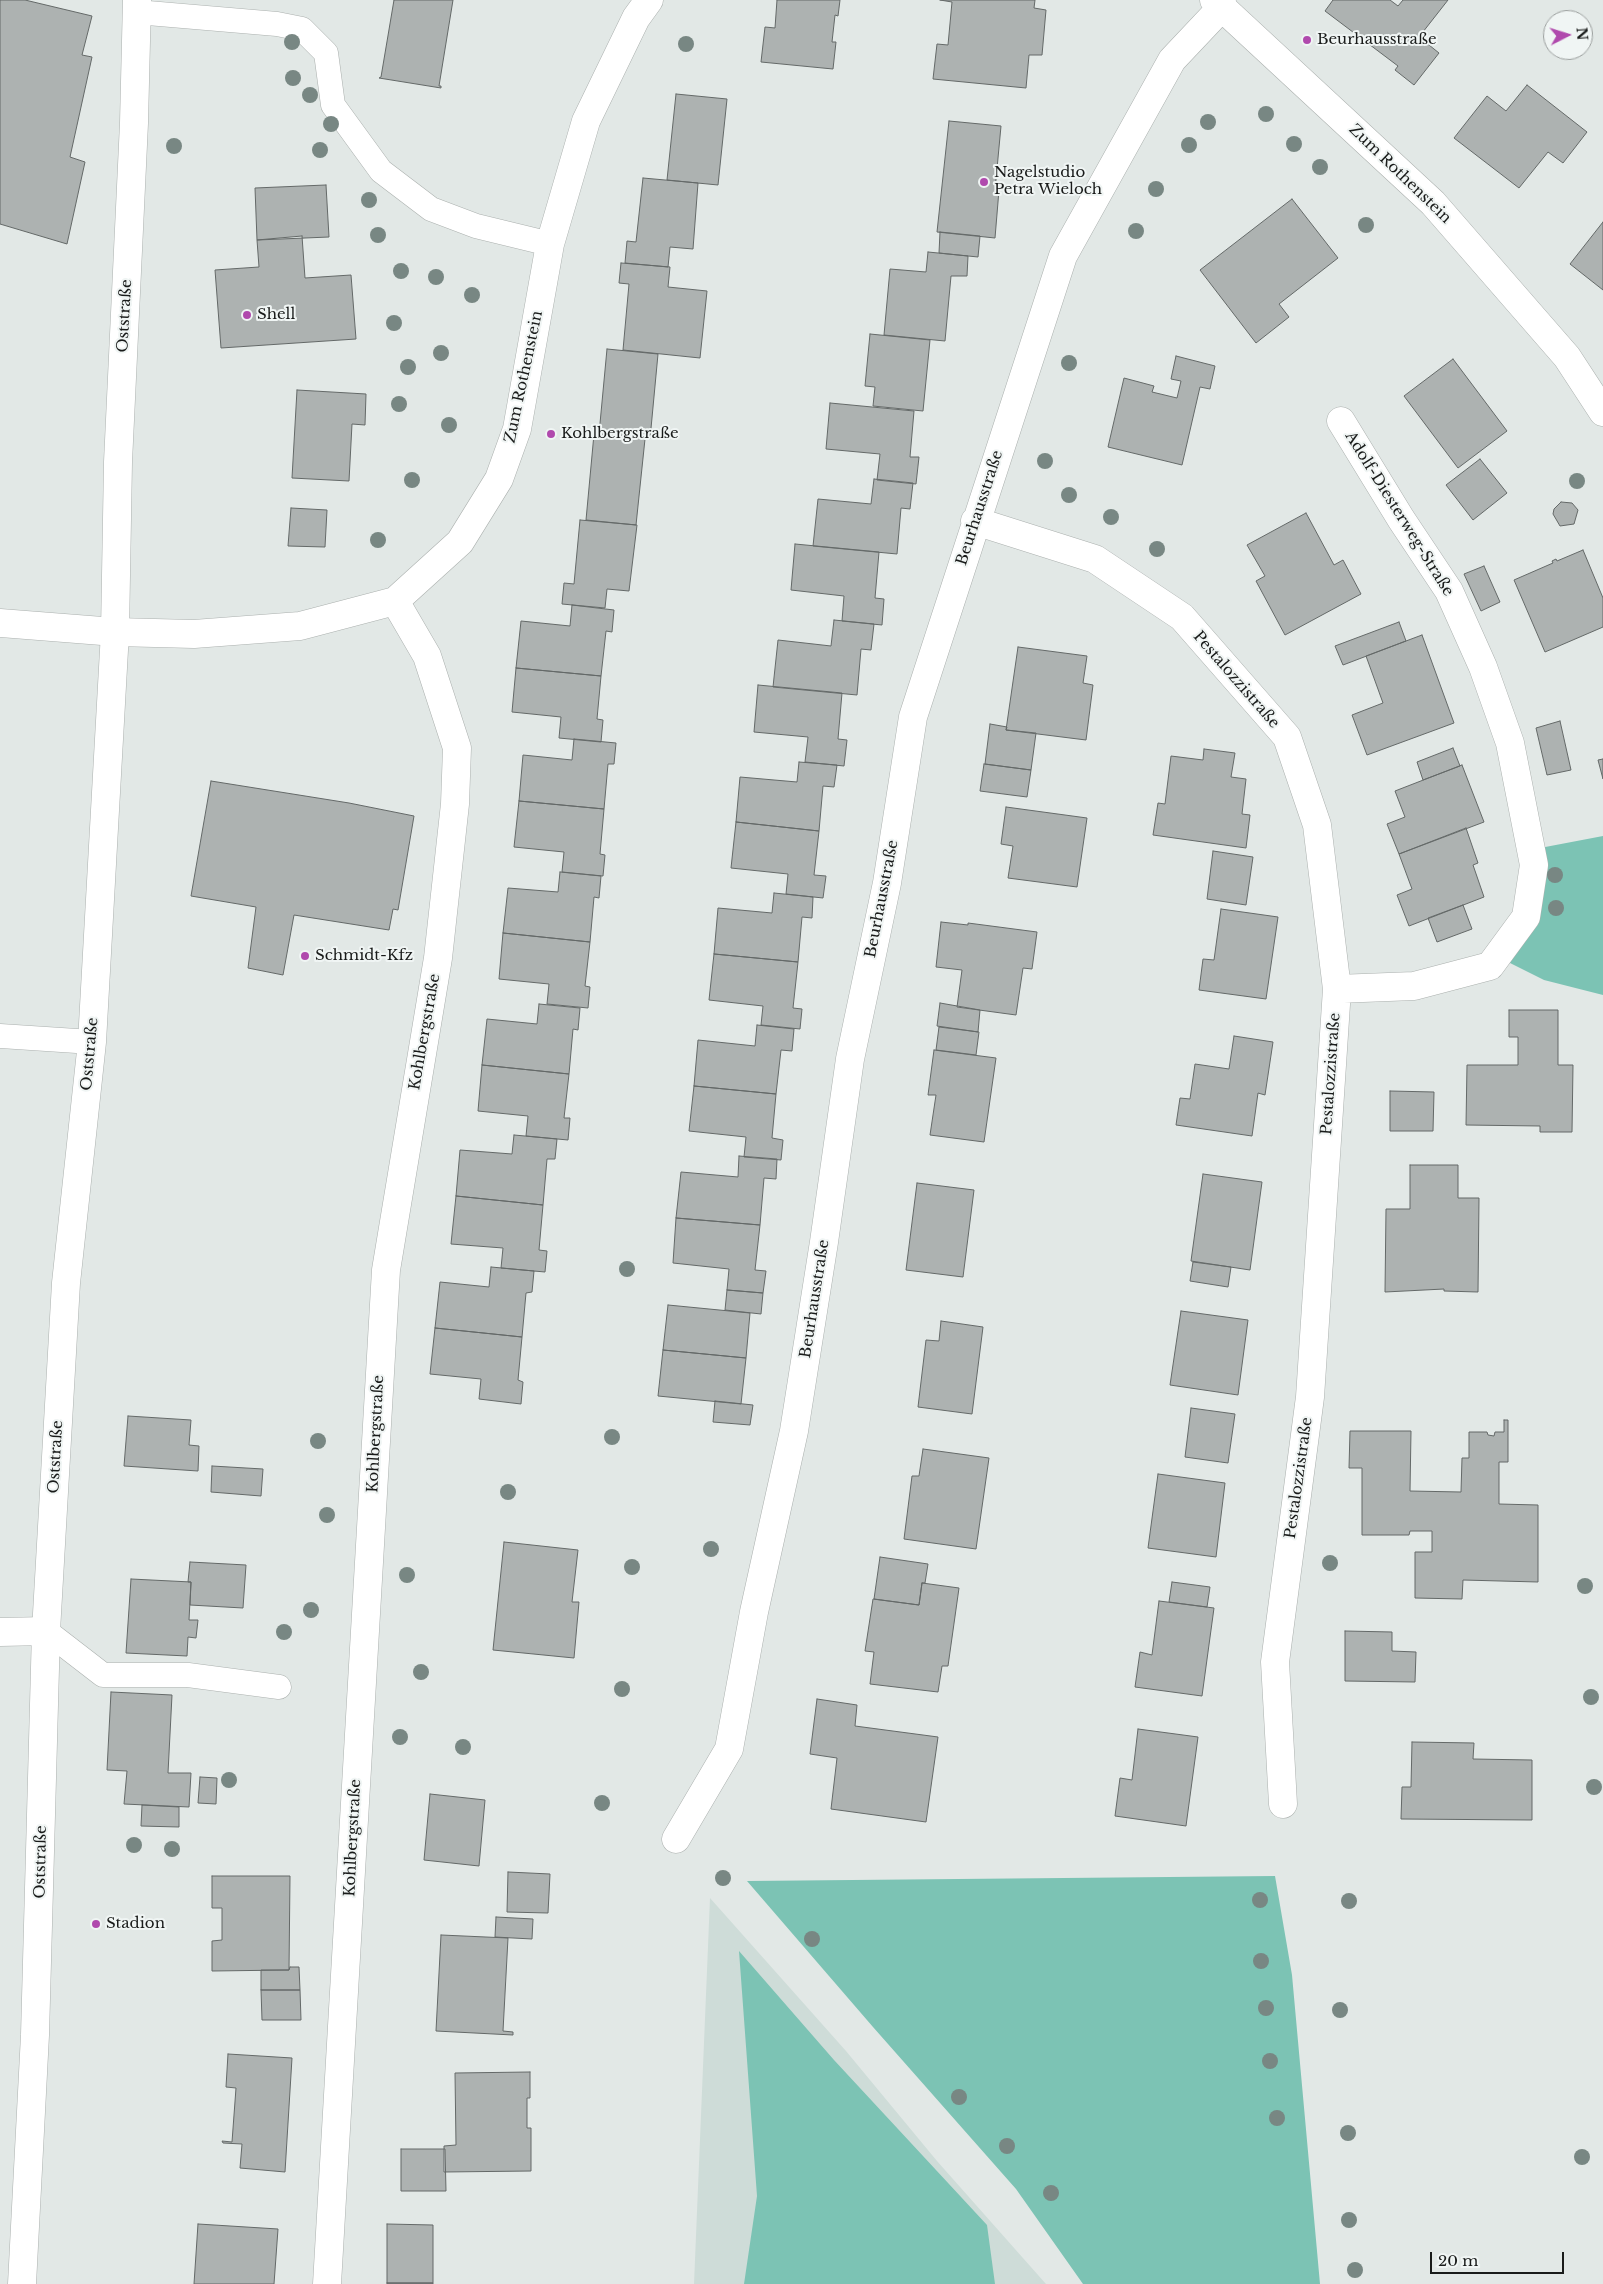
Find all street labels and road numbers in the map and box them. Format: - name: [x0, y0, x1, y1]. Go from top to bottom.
- street label: Zum Rothenstein: [1345, 121, 1455, 227]
- street label: Oststraße: [114, 279, 136, 353]
- street label: Zum Rothenstein: [501, 309, 547, 445]
- street label: Adolf-Diesterweg-Straße: [1341, 428, 1457, 600]
- street label: Beurhausstraße: [953, 448, 1007, 568]
- street label: Pestalozzistraße: [1189, 628, 1283, 732]
- street label: Beurhausstraße: [862, 839, 902, 959]
- street label: Kohlbergstraße: [406, 973, 444, 1091]
- street label: Pestalozzistraße: [1318, 1012, 1344, 1136]
- street label: Oststraße: [78, 1017, 102, 1091]
- street label: Beurhausstraße: [797, 1239, 833, 1359]
- street label: Kohlbergstraße: [364, 1375, 388, 1493]
- street label: Pestalozzistraße: [1282, 1416, 1316, 1540]
- street label: Oststraße: [45, 1420, 67, 1494]
- street label: Kohlbergstraße: [341, 1779, 365, 1897]
- street label: Oststraße: [31, 1825, 51, 1899]

